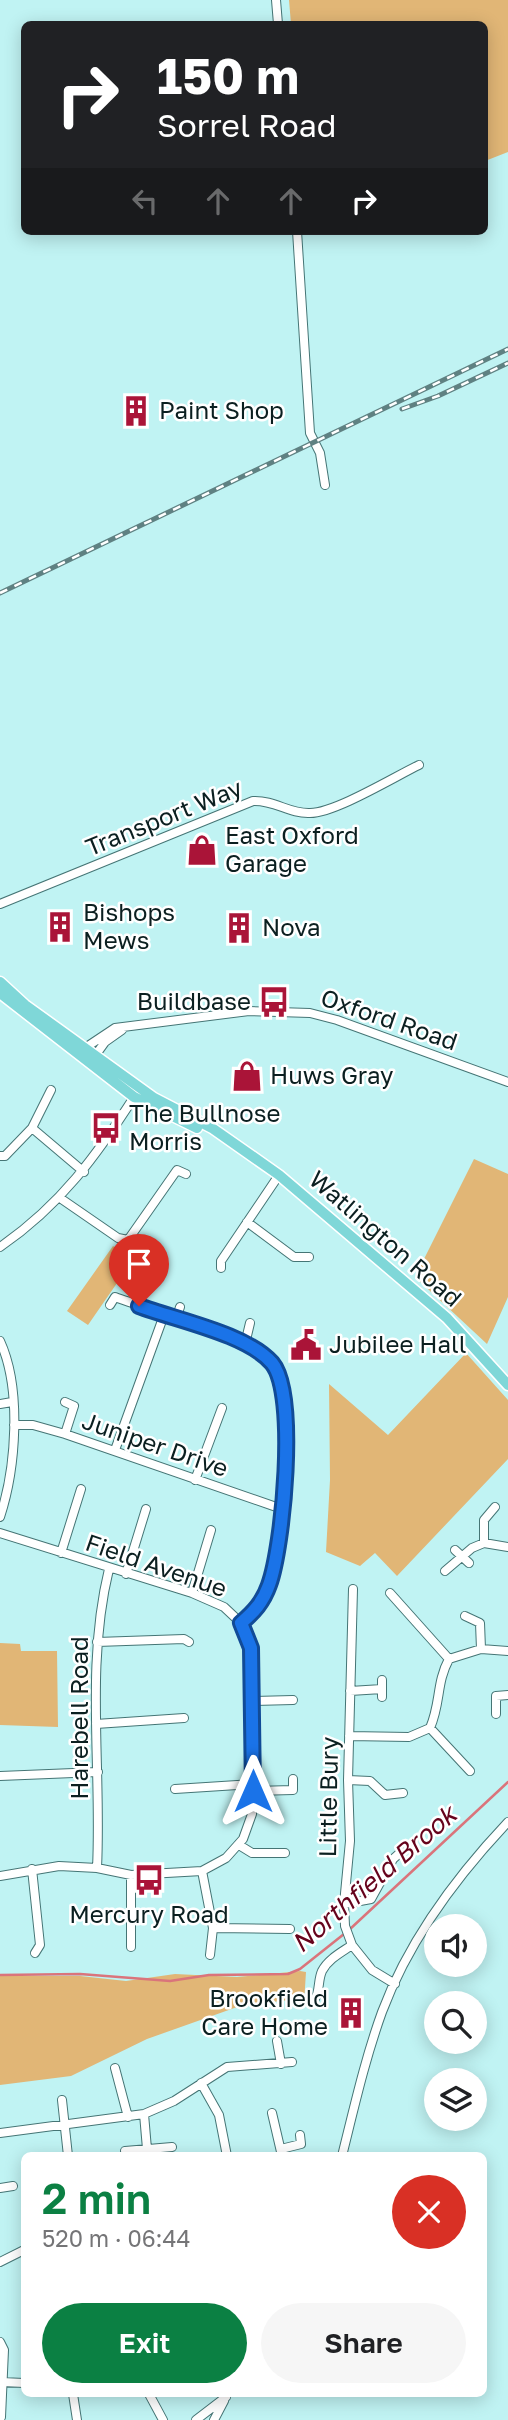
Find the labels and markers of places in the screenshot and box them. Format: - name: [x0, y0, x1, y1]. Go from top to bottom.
- building icon: Paint Shop: [119, 394, 153, 428]
- place label: Paint Shop: [159, 395, 284, 424]
- place label: East Oxford Garage: [225, 820, 359, 877]
- shop icon: East Oxford Garage: [185, 833, 219, 867]
- place label: Bishops Mews: [83, 897, 175, 954]
- building icon: Bishops Mews: [43, 910, 77, 944]
- building icon: Nova: [222, 911, 256, 945]
- place label: Nova: [262, 912, 320, 941]
- bus stop icon: Buildbase: [257, 985, 291, 1019]
- place label: Buildbase: [137, 986, 251, 1015]
- shop icon: Huws Gray: [230, 1059, 264, 1093]
- place label: Huws Gray: [270, 1060, 393, 1089]
- place label: The Bullnose Morris: [129, 1098, 280, 1155]
- bus stop icon: The Bullnose Morris: [89, 1111, 123, 1145]
- pin: [109, 1234, 169, 1306]
- public building icon: Jubilee Hall: [289, 1328, 323, 1362]
- place label: Jubilee Hall: [329, 1329, 466, 1358]
- bus stop icon: Mercury Road: [132, 1863, 166, 1897]
- place label: Mercury Road: [69, 1899, 229, 1928]
- place label: Brookfield Care Home: [201, 1983, 328, 2040]
- building icon: Brookfield Care Home: [334, 1996, 368, 2030]

